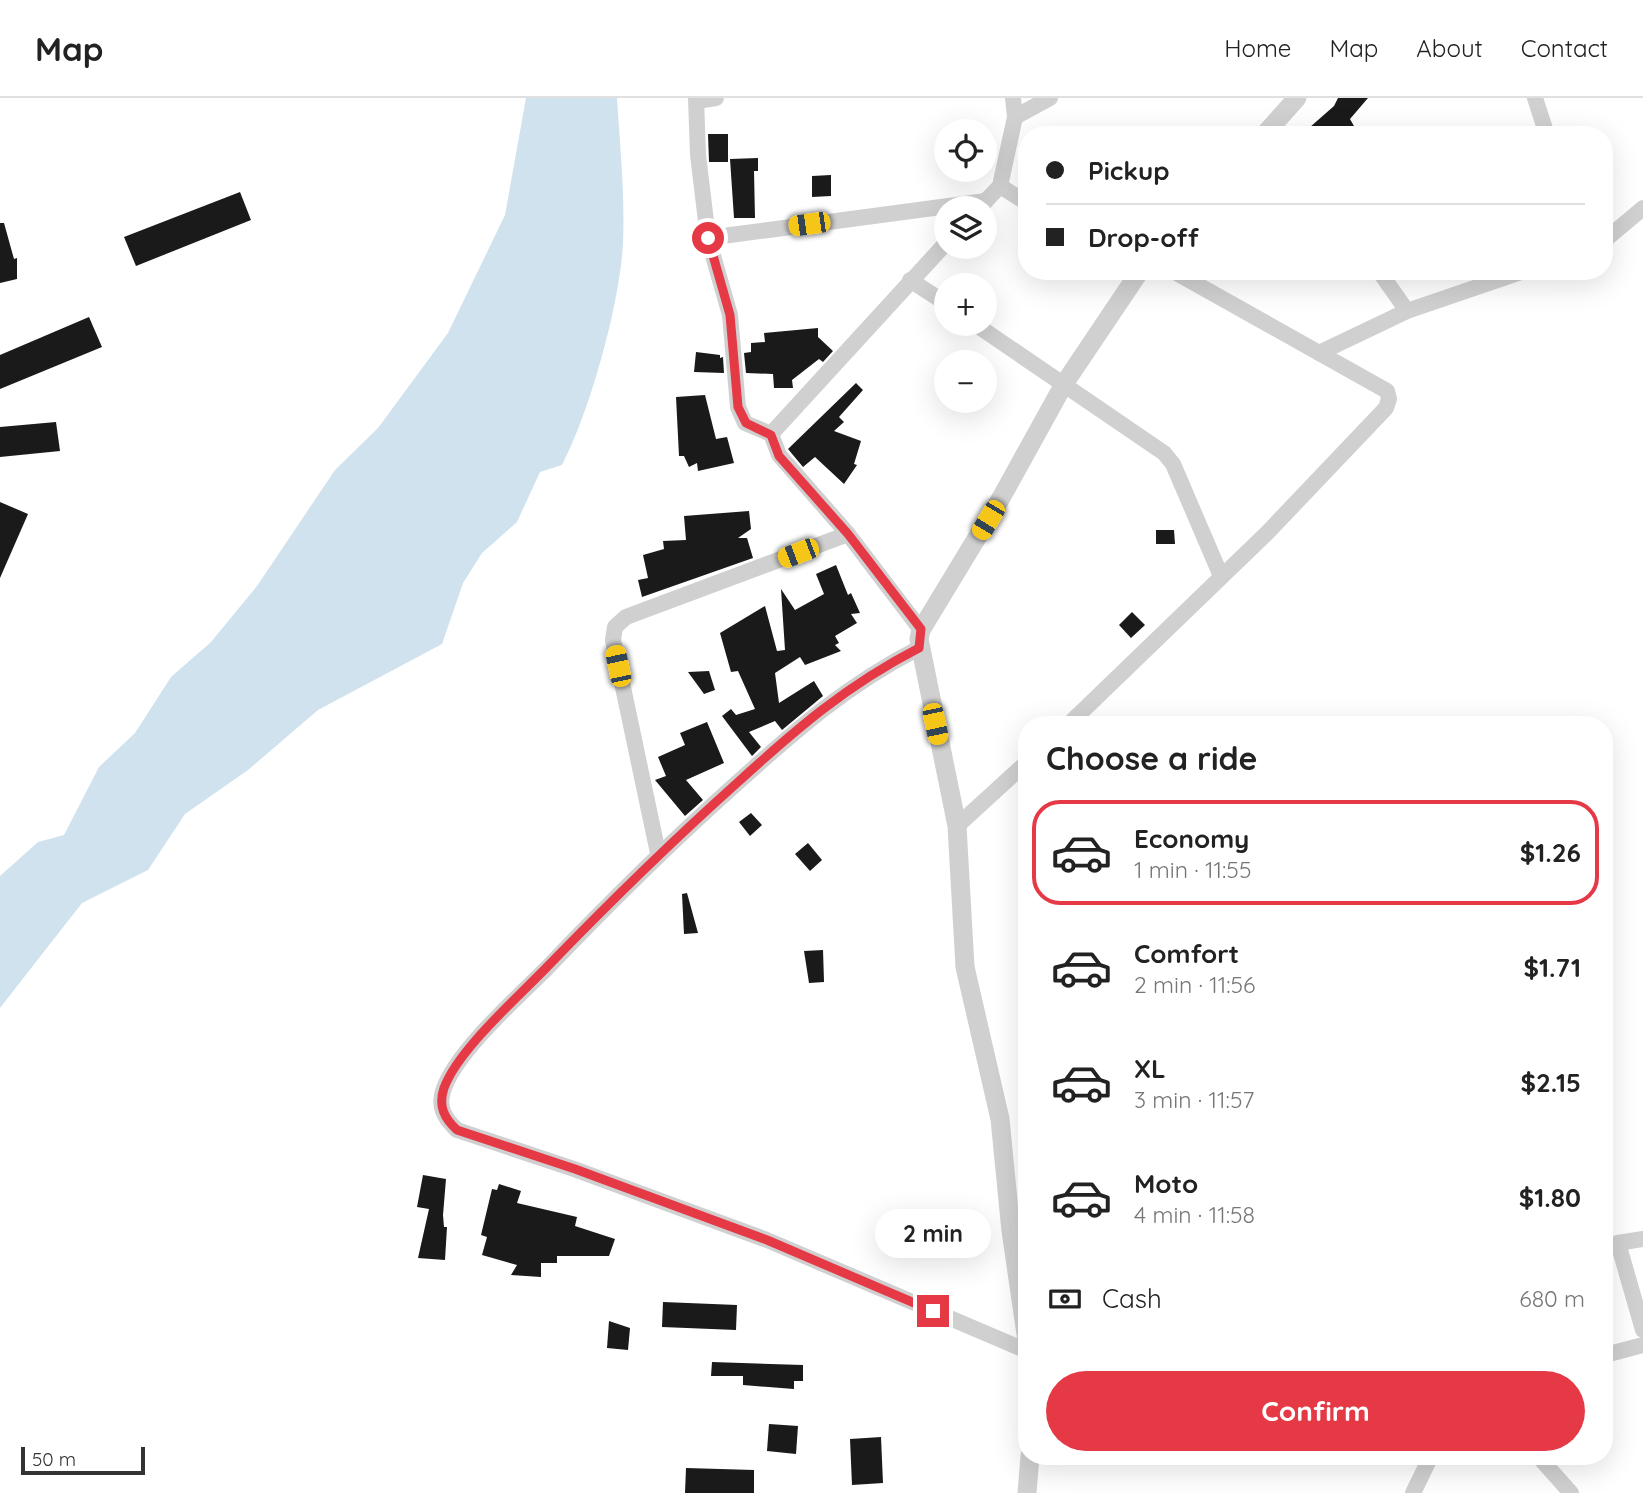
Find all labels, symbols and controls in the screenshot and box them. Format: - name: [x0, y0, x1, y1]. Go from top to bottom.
- text: Map: [35, 28, 103, 69]
- text: Home: [1224, 33, 1291, 63]
- text: Map: [1329, 33, 1378, 63]
- text: About: [1416, 33, 1483, 63]
- text: Contact: [1521, 33, 1608, 63]
- map controls: [934, 119, 997, 413]
- button: locate: [934, 119, 997, 182]
- text: Pickup: [1088, 154, 1170, 187]
- button: layers: [934, 196, 997, 259]
- car: [787, 211, 832, 237]
- text: Drop-off: [1088, 221, 1199, 254]
- route start: [692, 222, 724, 254]
- button: +: [934, 273, 997, 336]
- button: −: [934, 350, 997, 413]
- car: [969, 497, 1008, 543]
- car: [775, 536, 822, 570]
- car: [604, 643, 633, 689]
- car: [921, 701, 950, 747]
- text: Choose a ride: [1046, 738, 1258, 778]
- icon: car: [1050, 821, 1113, 884]
- text: Economy: [1134, 822, 1249, 855]
- text: $1.26: [1520, 836, 1581, 869]
- text: 1 min · 11:55: [1134, 855, 1251, 884]
- icon: car: [1050, 936, 1113, 999]
- text: Comfort: [1134, 937, 1239, 970]
- text: $1.71: [1523, 951, 1581, 984]
- text: 2 min · 11:56: [1134, 970, 1256, 999]
- icon: car: [1050, 1051, 1113, 1114]
- text: XL: [1134, 1052, 1166, 1085]
- text: $2.15: [1520, 1066, 1581, 1099]
- text: 3 min · 11:57: [1134, 1085, 1254, 1114]
- icon: car: [1050, 1166, 1113, 1229]
- text: Moto: [1134, 1167, 1198, 1200]
- text: $1.80: [1519, 1181, 1581, 1214]
- text: 4 min · 11:58: [1134, 1200, 1255, 1229]
- callout: 2 min: [875, 1210, 991, 1258]
- text: 2 min: [903, 1219, 963, 1248]
- icon: cash: [1046, 1280, 1084, 1318]
- text: Cash: [1102, 1282, 1162, 1315]
- text: 680 m: [1519, 1284, 1585, 1313]
- route end: [917, 1295, 949, 1327]
- button: Confirm: [1046, 1371, 1585, 1451]
- scale bar: [21, 1444, 145, 1476]
- text: 50 m: [32, 1447, 76, 1471]

